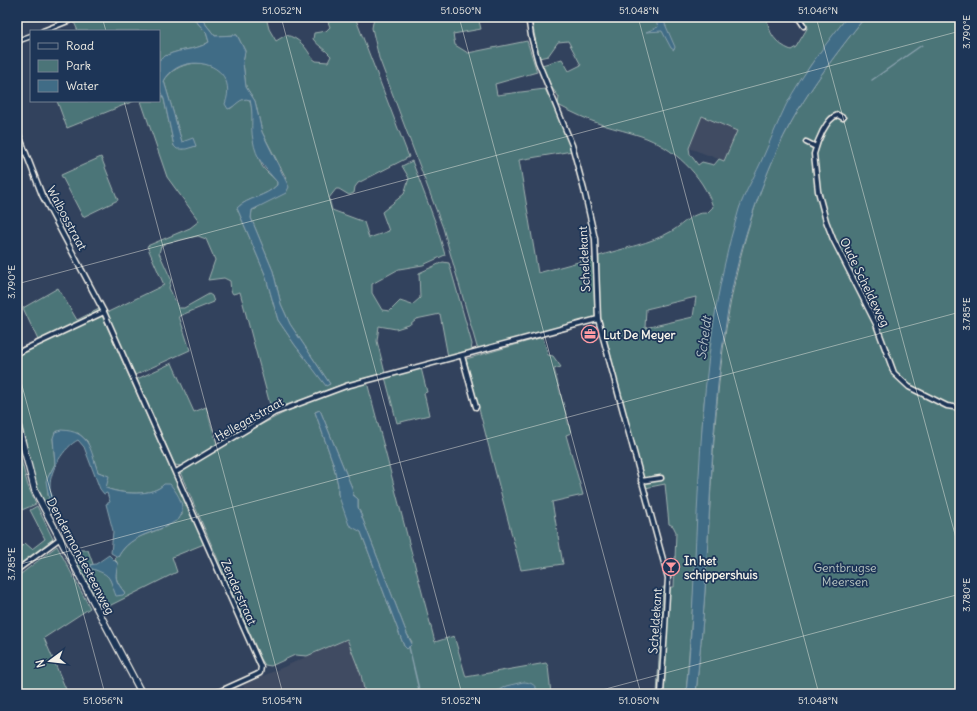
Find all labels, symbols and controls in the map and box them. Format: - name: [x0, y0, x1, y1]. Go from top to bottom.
- text: 51.052°N: [262, 4, 302, 17]
- text: 51.050°N: [441, 4, 481, 17]
- text: 51.048°N: [619, 4, 659, 17]
- text: 51.046°N: [798, 4, 838, 17]
- text: 3.790°E: [960, 15, 973, 49]
- legend: [30, 30, 160, 102]
- text: Road: [66, 38, 94, 53]
- text: Park: [66, 58, 91, 73]
- text: Water: [66, 78, 99, 93]
- street label: Walbosstraat: [44, 183, 90, 253]
- street label: Scheldekant: [575, 226, 593, 292]
- street label: Oude Scheldeweg: [837, 235, 893, 329]
- text: 3.790°E: [5, 265, 18, 299]
- text: 3.785°E: [960, 297, 973, 331]
- water label: Scheldt: [693, 314, 716, 361]
- office icon: Lut De Meyer: [580, 324, 600, 344]
- place label: Lut De Meyer: [603, 327, 676, 343]
- street label: Hellegatstraat: [212, 394, 286, 444]
- street label: Dendermondesteenweg: [44, 495, 118, 617]
- text: 3.785°E: [5, 547, 18, 581]
- place label: In het schippershuis: [684, 553, 758, 583]
- street label: Zenderstraat: [218, 557, 260, 627]
- bar icon: In het schippershuis: [661, 557, 681, 577]
- park label: Gentbrugse Meersen: [813, 560, 877, 589]
- text: 3.780°E: [960, 578, 973, 612]
- street label: Scheldekant: [645, 588, 665, 654]
- north arrow: [30, 641, 70, 681]
- text: N: [33, 658, 48, 669]
- text: 51.056°N: [83, 694, 123, 707]
- text: 51.054°N: [262, 694, 302, 707]
- text: 51.052°N: [441, 694, 481, 707]
- text: 51.050°N: [619, 694, 659, 707]
- text: 51.048°N: [798, 694, 838, 707]

